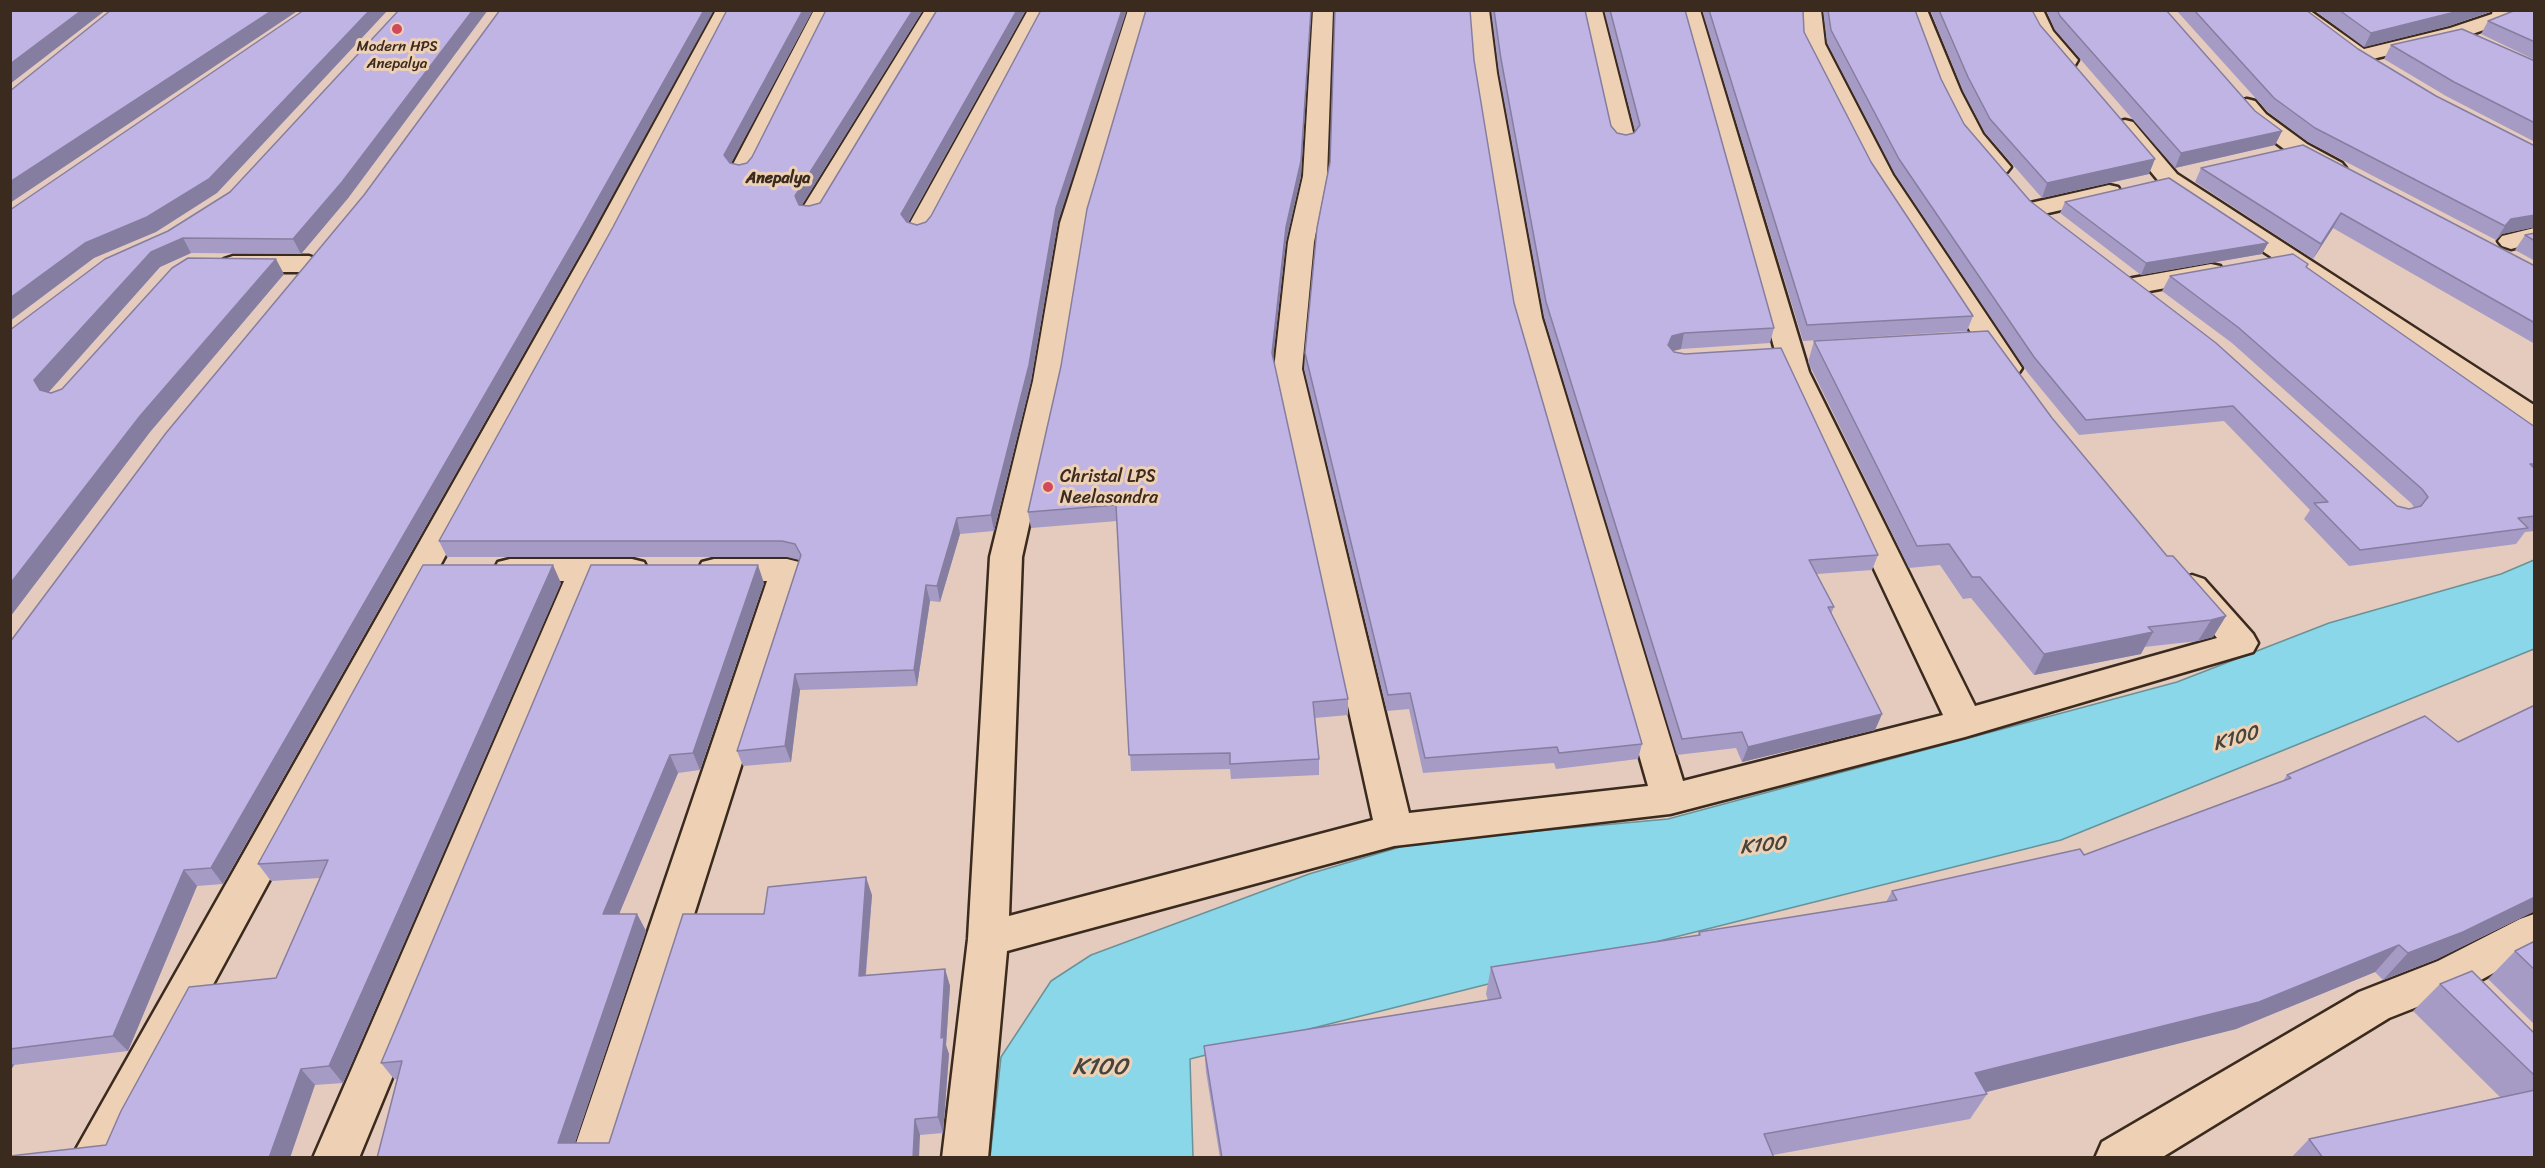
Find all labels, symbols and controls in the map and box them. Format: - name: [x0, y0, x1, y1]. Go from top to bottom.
- marker: Modern HPS Anepalya: [390, 22, 404, 36]
- place label: Modern HPS Anepalya: [356, 38, 438, 73]
- district label: Anepalya: [746, 169, 810, 189]
- place label: Christal LPS Neelasandra: [1060, 466, 1158, 508]
- marker: Christal LPS Neelasandra: [1041, 480, 1055, 494]
- water label: K100: [2211, 721, 2261, 757]
- water label: K100: [1739, 832, 1787, 860]
- water label: K100: [1072, 1054, 1128, 1082]

